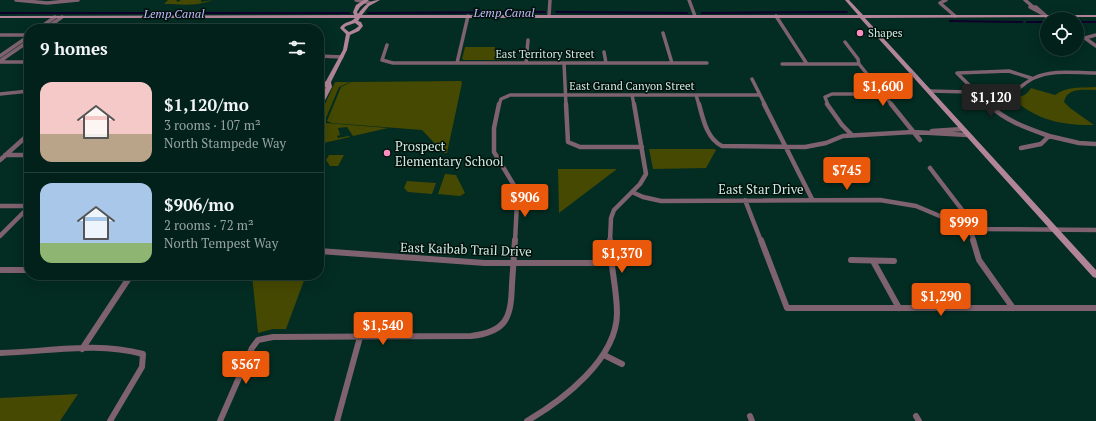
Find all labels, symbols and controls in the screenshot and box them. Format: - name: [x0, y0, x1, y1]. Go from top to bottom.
- water label: Lemp Canal: [472, 5, 535, 20]
- water label: Lemp Canal: [142, 6, 205, 21]
- map controls: [1040, 12, 1084, 56]
- button: locate: [1040, 12, 1084, 56]
- place label: Shapes: [868, 26, 903, 40]
- marker: Shapes: [855, 28, 865, 38]
- text: 9 homes: [40, 37, 108, 60]
- icon: filters: [286, 37, 308, 59]
- street label: East Territory Street: [495, 47, 595, 61]
- pin: $1,600: [850, 73, 916, 107]
- text: $1,600: [863, 77, 903, 95]
- street label: East Grand Canyon Street: [569, 79, 695, 93]
- pin: $1,120: [958, 84, 1024, 118]
- text: $1,120: [971, 88, 1011, 106]
- text: $1,120/mo: [164, 93, 249, 116]
- icon: home: [72, 98, 120, 146]
- text: 3 rooms · 107 m²: [164, 116, 261, 134]
- text: North Stampede Way: [164, 134, 286, 152]
- place label: Prospect Elementary School: [395, 137, 504, 170]
- marker: Prospect Elementary School: [382, 148, 392, 158]
- pin: $745: [823, 157, 871, 191]
- text: $745: [832, 161, 862, 179]
- street label: East Star Drive: [718, 180, 804, 198]
- pin: $906: [501, 184, 549, 218]
- text: $906: [510, 188, 540, 206]
- text: $906/mo: [164, 193, 234, 216]
- icon: home: [72, 199, 120, 247]
- pin: $999: [940, 209, 988, 243]
- text: $999: [949, 213, 979, 231]
- text: 2 rooms · 72 m²: [164, 216, 254, 234]
- text: North Tempest Way: [164, 234, 278, 252]
- street label: East Kaibab Trail Drive: [400, 238, 532, 260]
- pin: $1,370: [589, 240, 655, 274]
- text: $1,370: [602, 244, 642, 262]
- pin: $1,290: [908, 283, 974, 317]
- text: $1,290: [921, 287, 961, 305]
- pin: $1,540: [350, 312, 416, 346]
- text: $1,540: [363, 316, 403, 334]
- pin: $567: [222, 351, 270, 385]
- text: $567: [231, 355, 261, 373]

